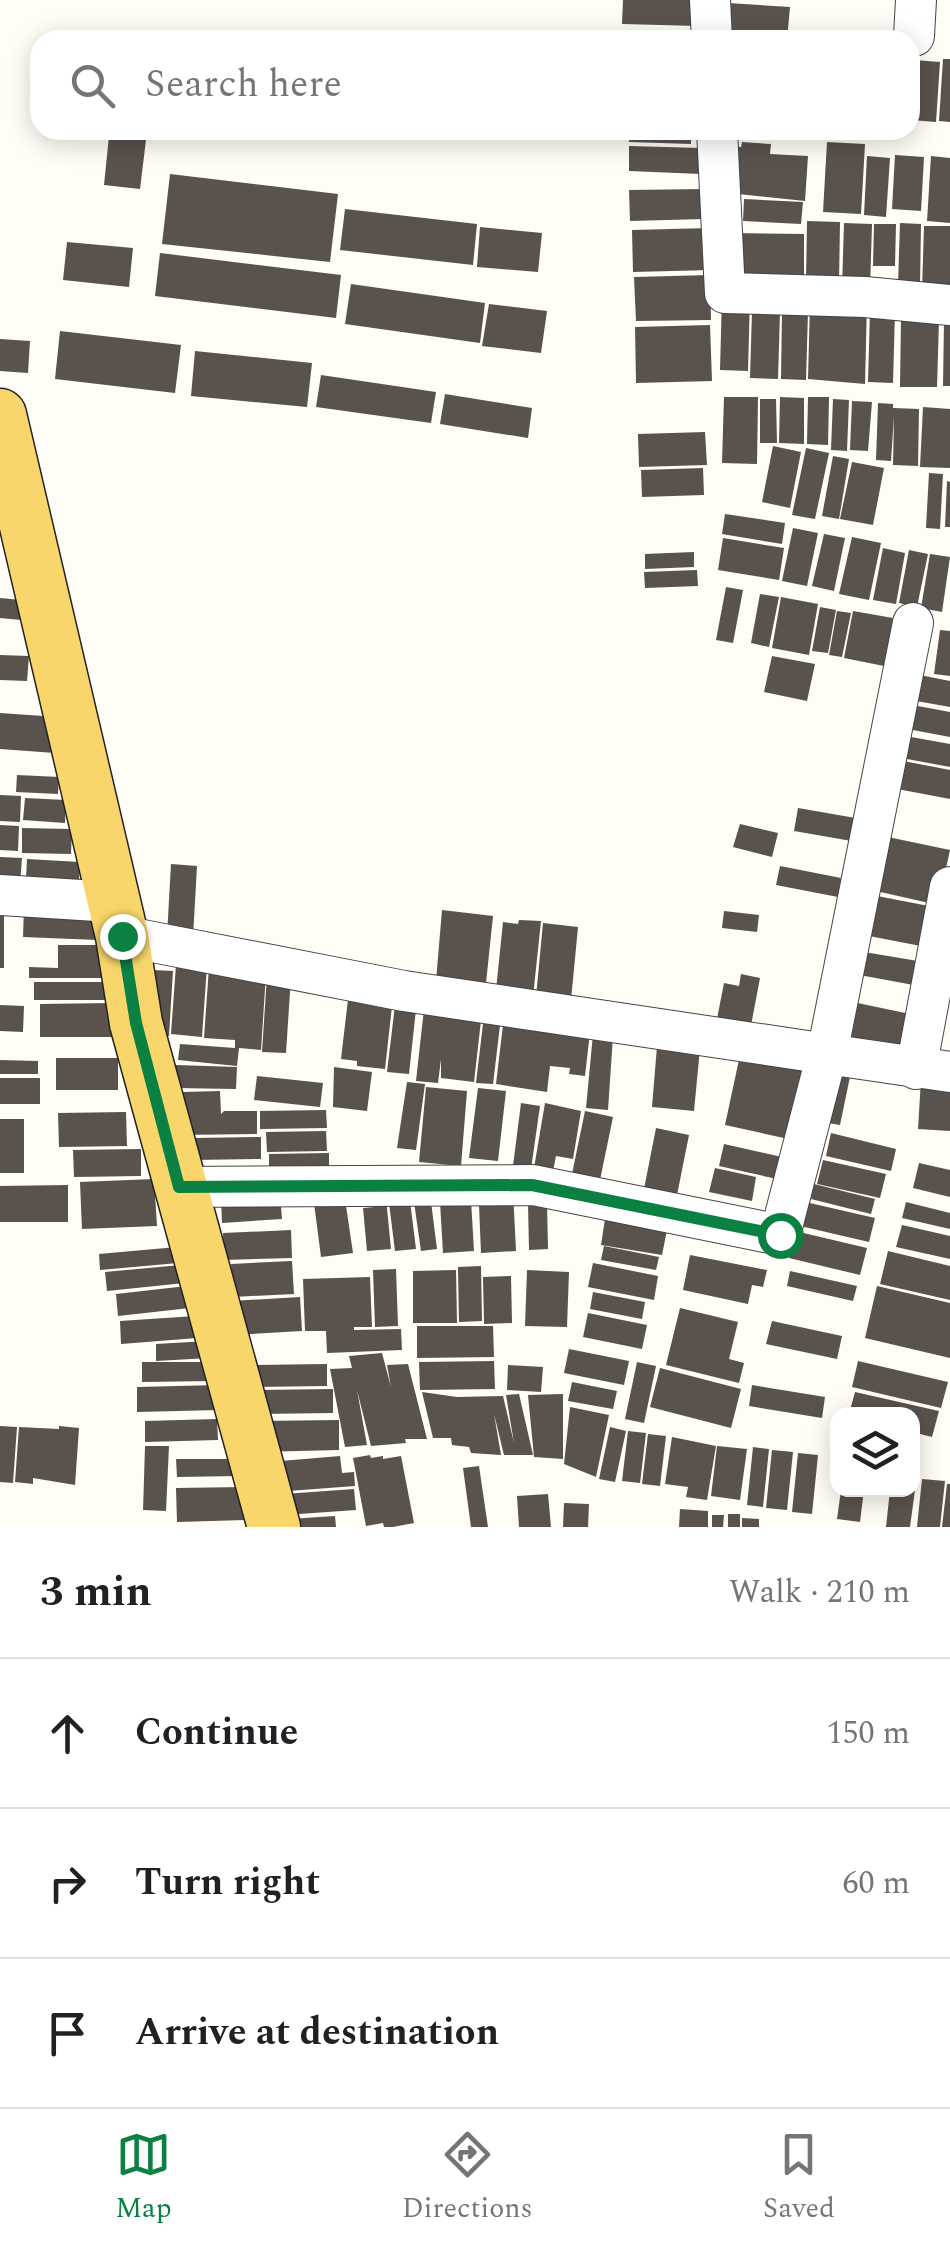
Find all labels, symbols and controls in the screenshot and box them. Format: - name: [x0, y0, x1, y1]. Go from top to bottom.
- search box: [30, 30, 920, 140]
- text: Search here: [145, 56, 342, 114]
- icon: search: [65, 58, 120, 113]
- route end: [100, 914, 146, 960]
- route start: [758, 1213, 804, 1259]
- map controls: [830, 1407, 920, 1497]
- button: layers: [830, 1407, 920, 1497]
- text: 3 min: [40, 1561, 152, 1624]
- text: Walk · 210 m: [729, 1568, 910, 1617]
- text: Continue: [135, 1704, 298, 1762]
- icon: ahead: [40, 1706, 95, 1761]
- text: 150 m: [826, 1709, 910, 1758]
- text: Turn right: [135, 1854, 320, 1912]
- icon: right: [40, 1856, 95, 1911]
- text: 60 m: [842, 1859, 910, 1908]
- text: Arrive at destination: [135, 2004, 499, 2062]
- icon: arrive: [40, 2006, 95, 2061]
- tab: Map: [115, 2127, 172, 2230]
- tab: Directions: [402, 2127, 533, 2230]
- tab: Saved: [763, 2127, 835, 2230]

